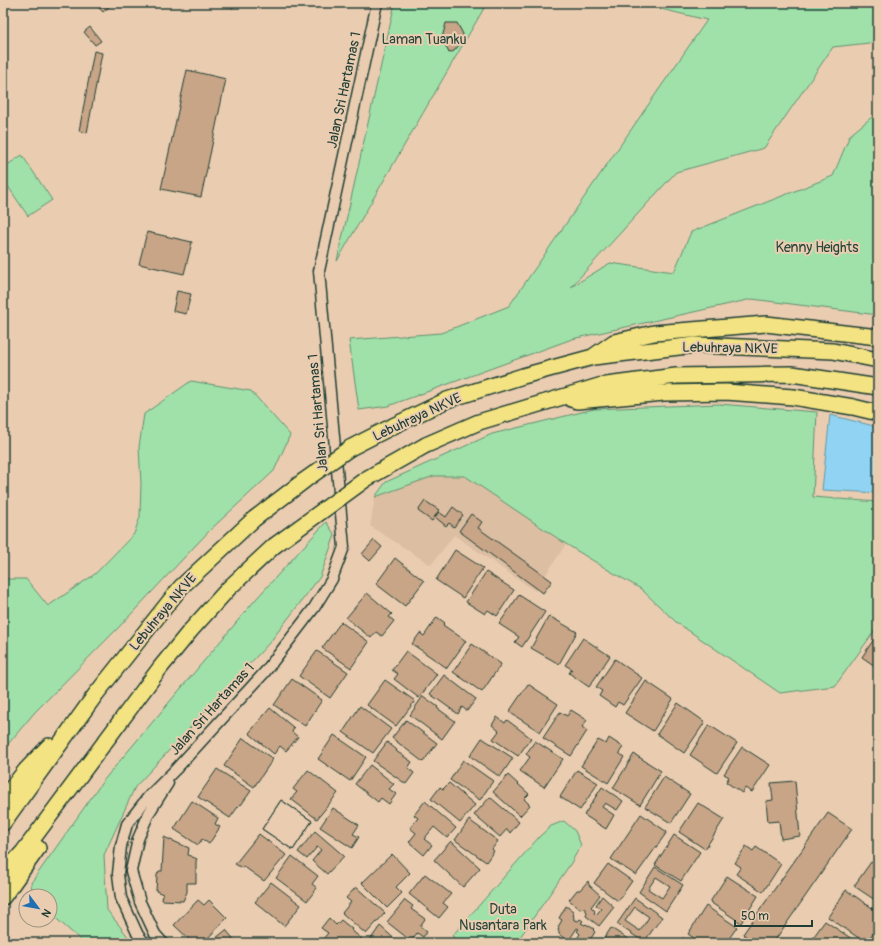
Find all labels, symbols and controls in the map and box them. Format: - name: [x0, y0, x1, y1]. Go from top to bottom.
- street label: Jalan Sri Hartamas 1: [323, 30, 365, 150]
- park label: Laman Tuanku: [381, 31, 467, 48]
- park label: Kenny Heights: [776, 239, 859, 256]
- street label: Lebuhraya NKVE: [682, 339, 778, 357]
- street label: Jalan Sri Hartamas 1: [304, 353, 332, 473]
- street label: Lebuhraya NKVE: [370, 389, 464, 445]
- street label: Lebuhraya NKVE: [126, 570, 200, 654]
- street label: Jalan Sri Hartamas 1: [166, 659, 258, 759]
- north arrow: [18, 888, 58, 928]
- park label: Duta Nusantara Park: [459, 901, 547, 934]
- scale bar: [735, 902, 812, 928]
- text: N: [38, 906, 54, 920]
- text: 50 m: [741, 909, 769, 924]

